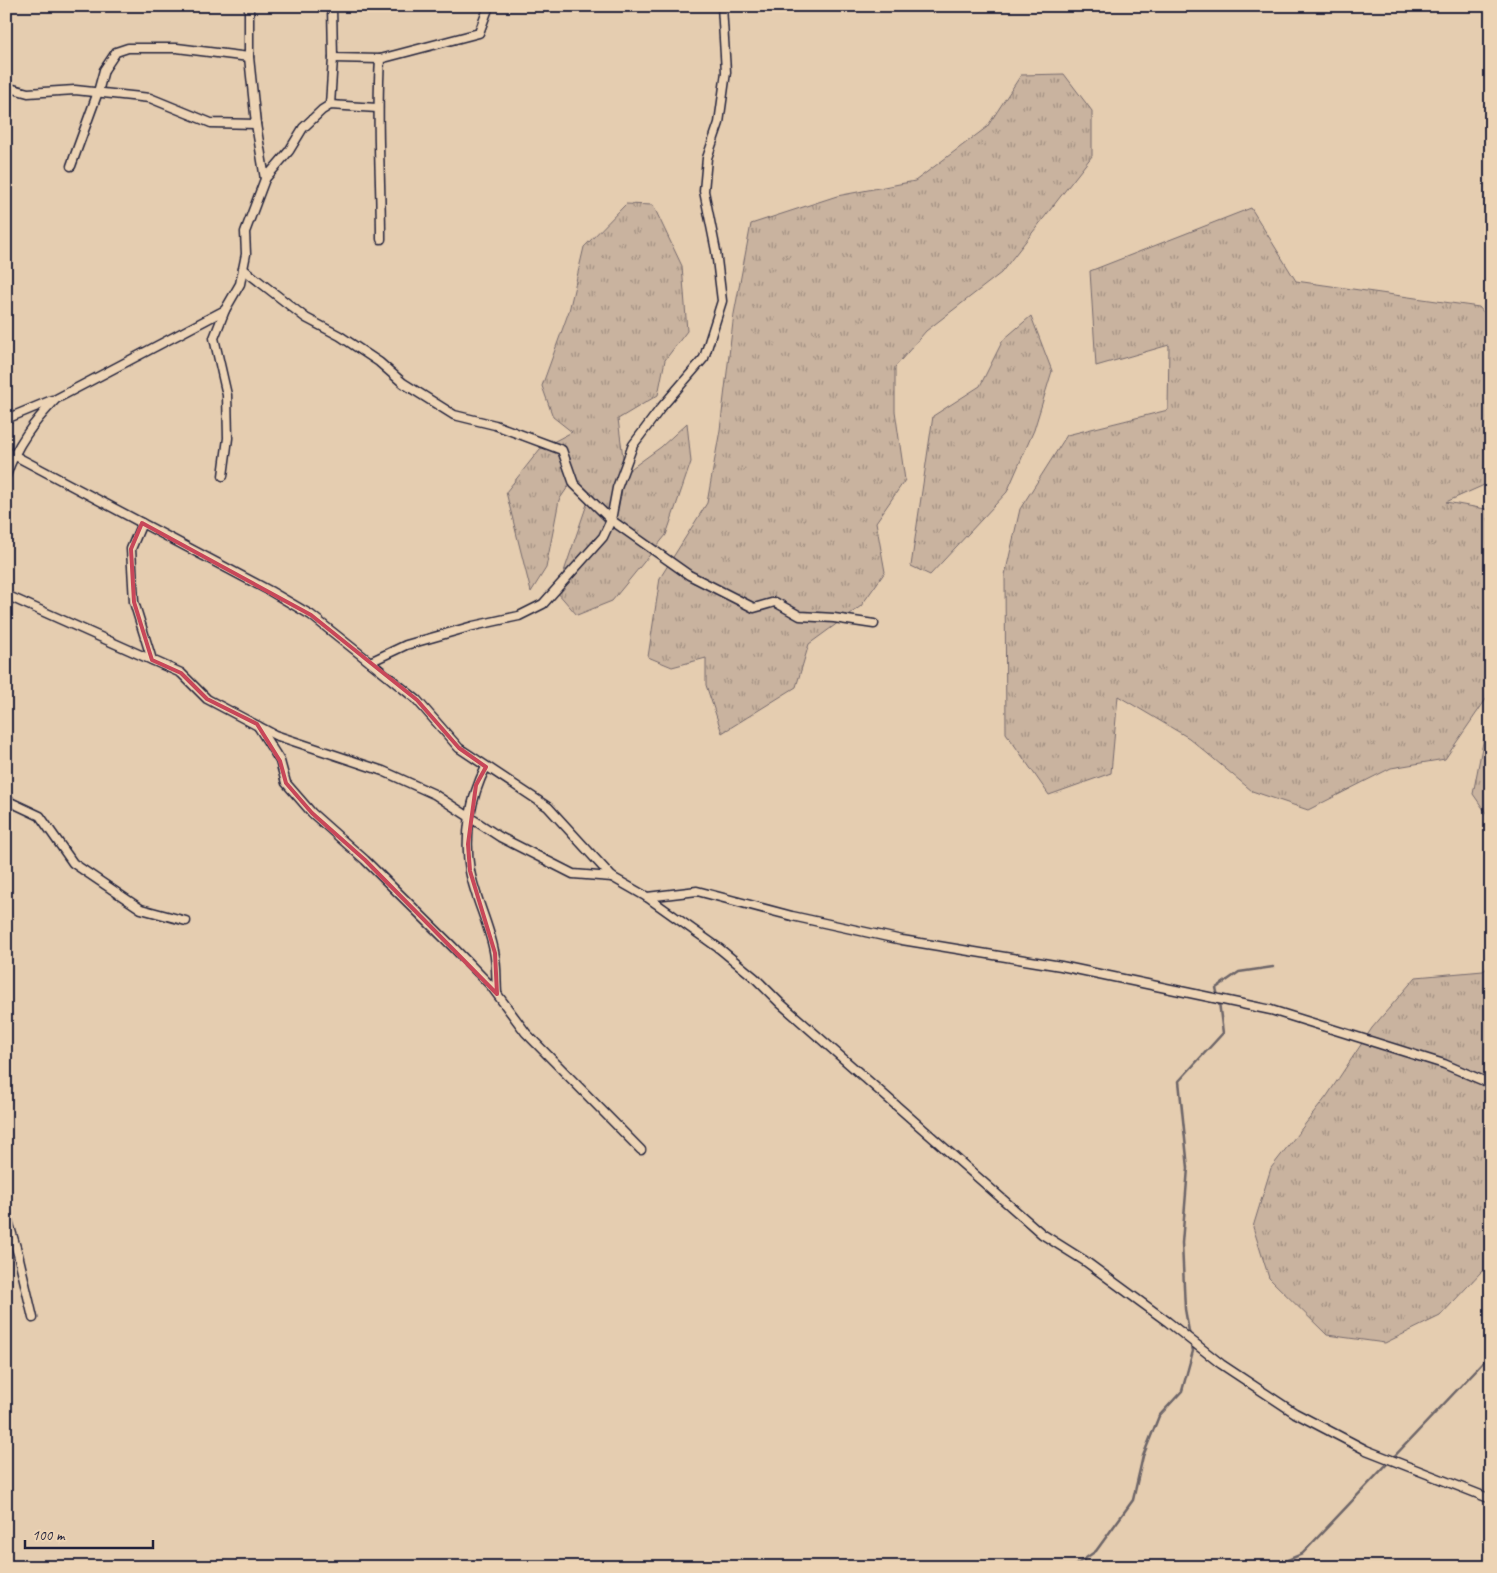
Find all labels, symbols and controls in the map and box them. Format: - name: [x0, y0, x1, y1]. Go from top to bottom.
- scale bar: [25, 1518, 152, 1550]
- text: 100 m: [32, 1526, 66, 1545]

